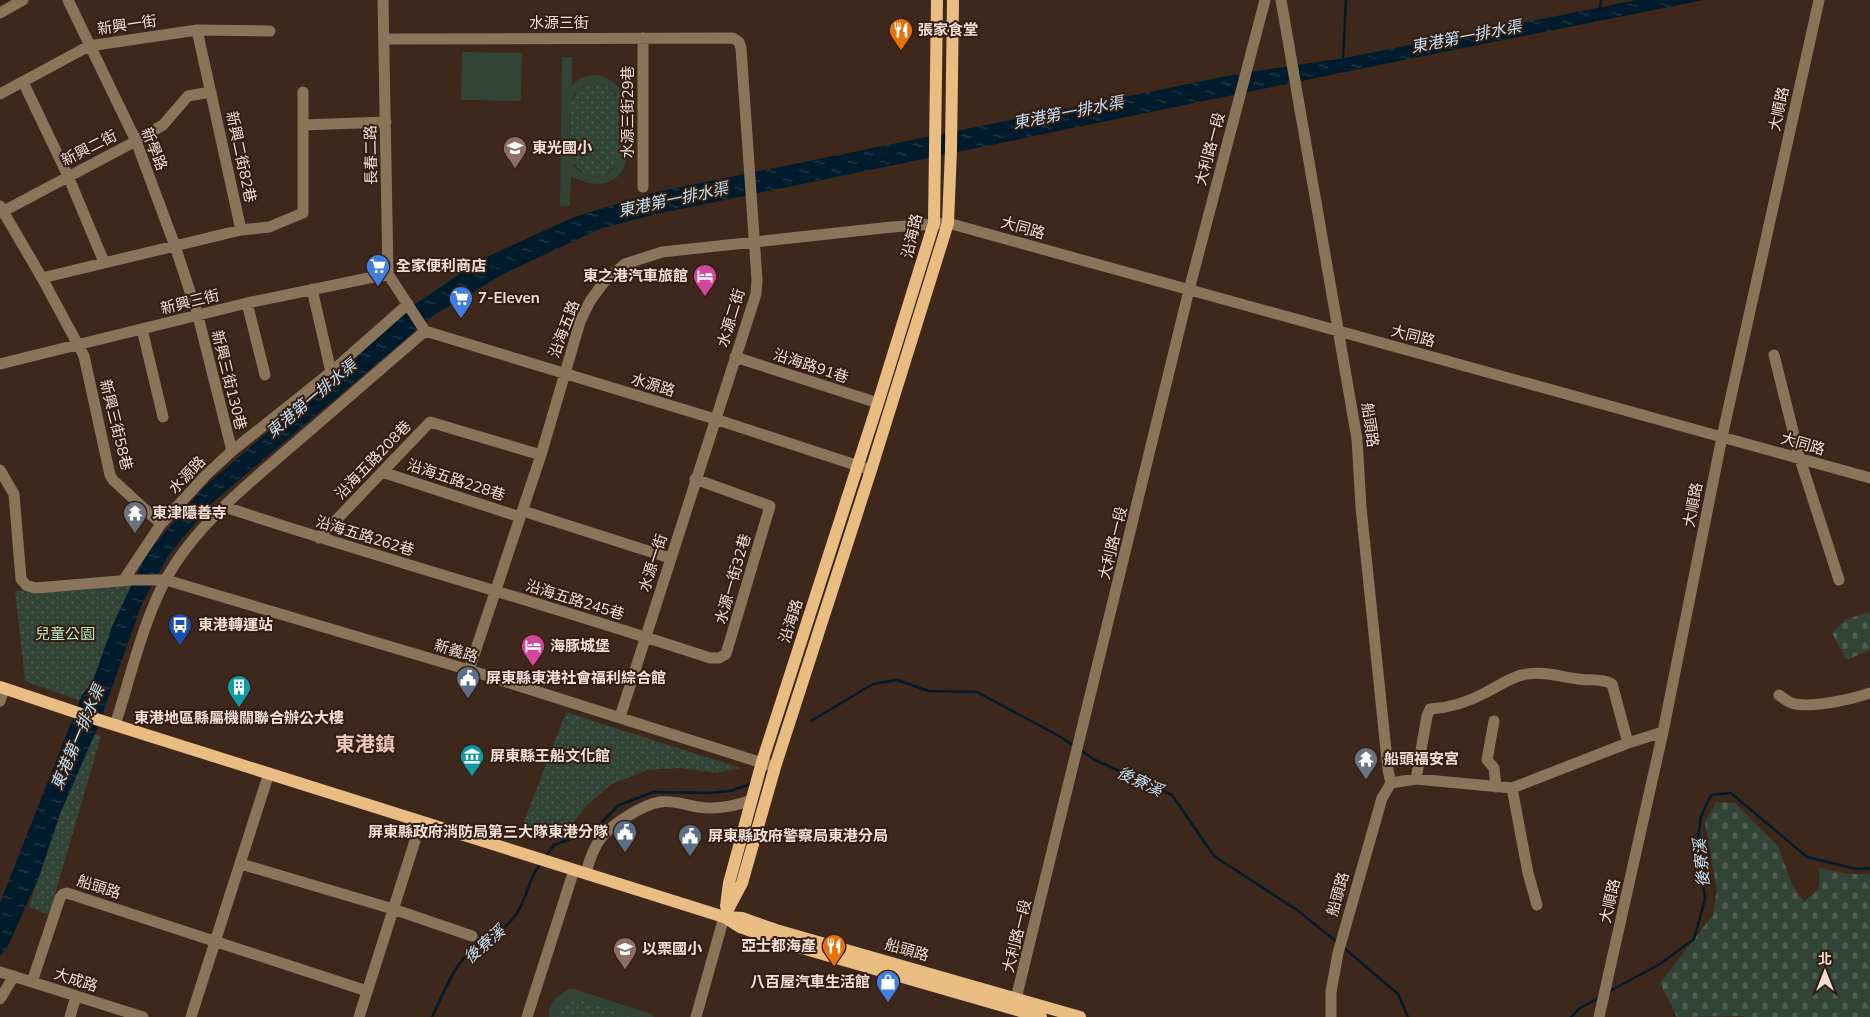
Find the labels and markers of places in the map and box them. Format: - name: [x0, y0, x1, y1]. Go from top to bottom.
- restaurant icon: 張家食堂: [888, 17, 914, 51]
- place label: 張家食堂: [918, 20, 978, 39]
- school or university icon: 東光國小: [502, 135, 528, 169]
- place label: 東光國小: [532, 138, 593, 157]
- supermarket icon: 全家便利商店: [365, 253, 391, 287]
- place label: 全家便利商店: [396, 256, 486, 275]
- hotel icon: 東之港汽車旅館: [692, 263, 718, 297]
- place label: 東之港汽車旅館: [583, 266, 688, 285]
- supermarket icon: 7-Eleven: [448, 285, 474, 319]
- place label: 7-Eleven: [478, 288, 540, 307]
- temple icon: 東津隱善寺: [122, 500, 148, 534]
- place label: 東津隱善寺: [152, 503, 227, 522]
- bus stop icon: 東港轉運站: [167, 612, 193, 646]
- place label: 東港轉運站: [198, 615, 273, 634]
- hotel icon: 海豚城堡: [520, 633, 546, 667]
- place label: 海豚城堡: [550, 636, 610, 655]
- public building icon: 屏東縣東港社會福利綜合館: [455, 665, 481, 699]
- place label: 屏東縣東港社會福利綜合館: [486, 668, 666, 687]
- building icon: 東港地區縣屬機關聯合辦公大樓: [226, 674, 252, 708]
- place label: 東港地區縣屬機關聯合辦公大樓: [134, 708, 344, 727]
- museum icon: 屏東縣王船文化館: [459, 743, 485, 777]
- place label: 屏東縣王船文化館: [490, 746, 610, 765]
- temple icon: 船頭福安宮: [1353, 746, 1379, 780]
- place label: 船頭福安宮: [1384, 749, 1459, 768]
- public building icon: 屏東縣政府消防局第三大隊東港分隊: [612, 819, 638, 853]
- place label: 屏東縣政府消防局第三大隊東港分隊: [368, 822, 608, 841]
- public building icon: 屏東縣政府警察局東港分局: [677, 823, 703, 857]
- place label: 屏東縣政府警察局東港分局: [708, 826, 888, 845]
- restaurant icon: 亞士都海產: [821, 933, 847, 967]
- school or university icon: 以栗國小: [612, 936, 638, 970]
- place label: 亞士都海產: [741, 936, 816, 955]
- place label: 以栗國小: [642, 939, 703, 958]
- shop icon: 八百屋汽車生活館: [875, 969, 901, 1003]
- place label: 八百屋汽車生活館: [750, 972, 870, 991]

